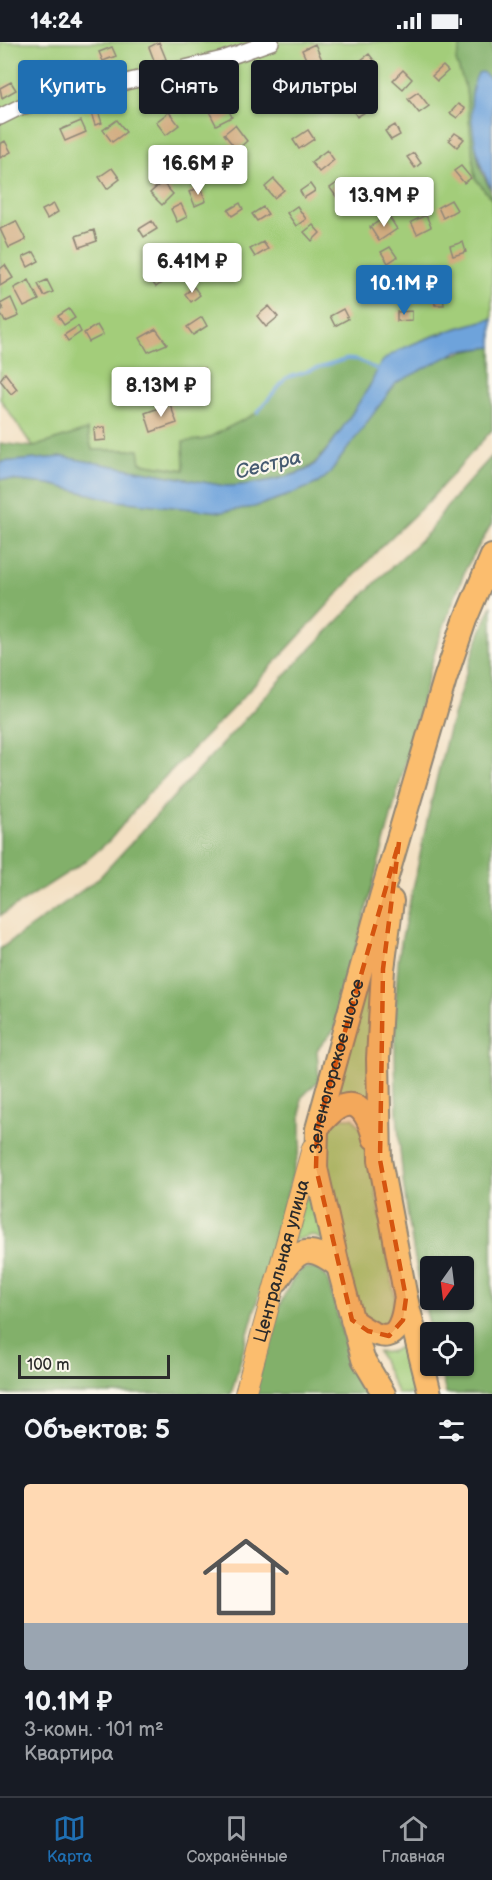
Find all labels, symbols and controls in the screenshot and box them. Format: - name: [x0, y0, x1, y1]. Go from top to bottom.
- text: 14:24: [30, 8, 83, 35]
- chip: Купить: [18, 60, 127, 114]
- chip: Снять: [139, 60, 239, 114]
- chip: Фильтры: [251, 60, 378, 114]
- pin: 16.6M ₽: [143, 145, 253, 196]
- text: 16.6M ₽: [162, 152, 234, 176]
- pin: 13.9M ₽: [329, 177, 439, 228]
- text: 13.9M ₽: [349, 184, 419, 208]
- pin: 6.41M ₽: [137, 243, 247, 294]
- text: 6.41M ₽: [157, 250, 227, 274]
- pin: 10.1M ₽: [349, 265, 459, 316]
- text: 10.1M ₽: [370, 272, 438, 296]
- pin: 8.13M ₽: [106, 367, 216, 418]
- text: 8.13M ₽: [126, 374, 196, 398]
- water label: Сестра: [233, 445, 304, 485]
- street label: Зеленогорское шоссе: [306, 976, 369, 1154]
- street label: Центральная улица: [250, 1177, 314, 1345]
- north arrow: [420, 1256, 474, 1310]
- map controls: [420, 1256, 474, 1376]
- button: locate: [420, 1322, 474, 1376]
- scale bar: [18, 1352, 170, 1380]
- text: 100 m: [27, 1356, 70, 1375]
- icon: filters: [435, 1414, 468, 1447]
- text: Объектов: 5: [24, 1415, 170, 1446]
- icon: home: [192, 1523, 300, 1631]
- text: 10.1M ₽: [24, 1687, 112, 1718]
- text: 3-комн. · 101 m²: [24, 1718, 164, 1742]
- text: Квартира: [24, 1742, 114, 1766]
- tab: Карта: [47, 1812, 92, 1867]
- tab: Сохранённые: [186, 1812, 288, 1867]
- tab: Главная: [382, 1812, 445, 1867]

